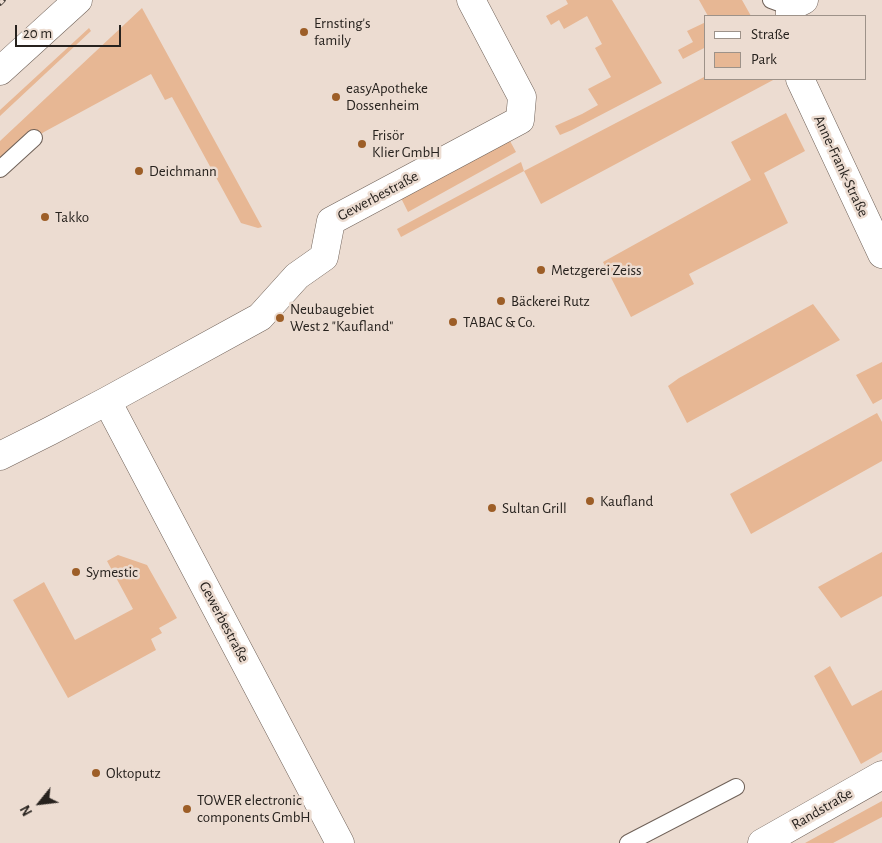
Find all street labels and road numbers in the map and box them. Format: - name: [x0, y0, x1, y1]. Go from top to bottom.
- street label: Anne-Frank-Straße: [810, 112, 872, 220]
- street label: Gewerbestraße: [334, 167, 422, 225]
- street label: Gewerbestraße: [195, 578, 253, 666]
- street label: Randstraße: [788, 784, 856, 834]

